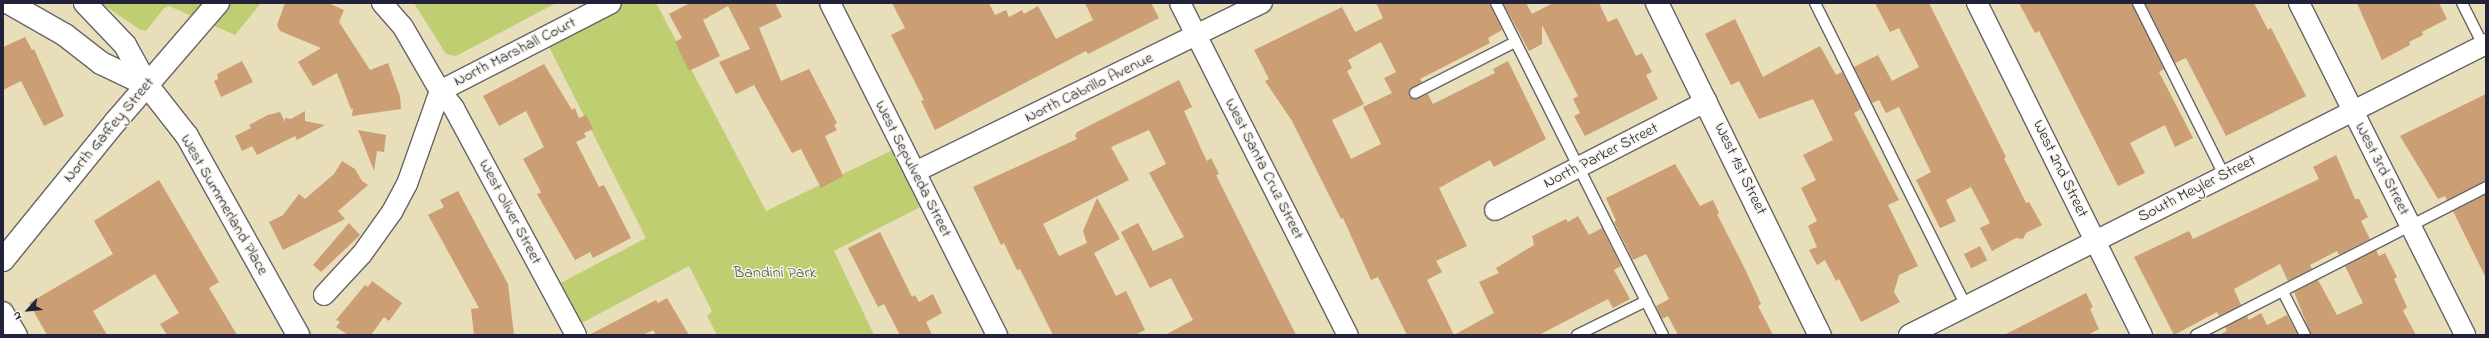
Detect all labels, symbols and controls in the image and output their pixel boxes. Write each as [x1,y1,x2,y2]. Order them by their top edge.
street label: North Marshall Court [451,13,579,91]
street label: North Cabrillo Avenue [1022,49,1156,127]
street label: North Gaffey Street [59,73,159,187]
street label: West Santa Cruz Street [1220,95,1308,243]
street label: West Sepulveda Street [870,97,956,241]
street label: West 2nd Street [2028,117,2092,221]
street label: North Parker Street [1540,119,1662,193]
street label: West 3rd Street [2350,119,2414,219]
street label: West 1st Street [1709,120,1771,218]
street label: West Summerland Place [176,131,272,279]
street label: South Meyler Street [2135,151,2259,227]
street label: West Oliver Street [474,156,546,268]
park label: Bandini Park [734,263,816,283]
north arrow [8,290,48,330]
text: N [8,309,26,322]

